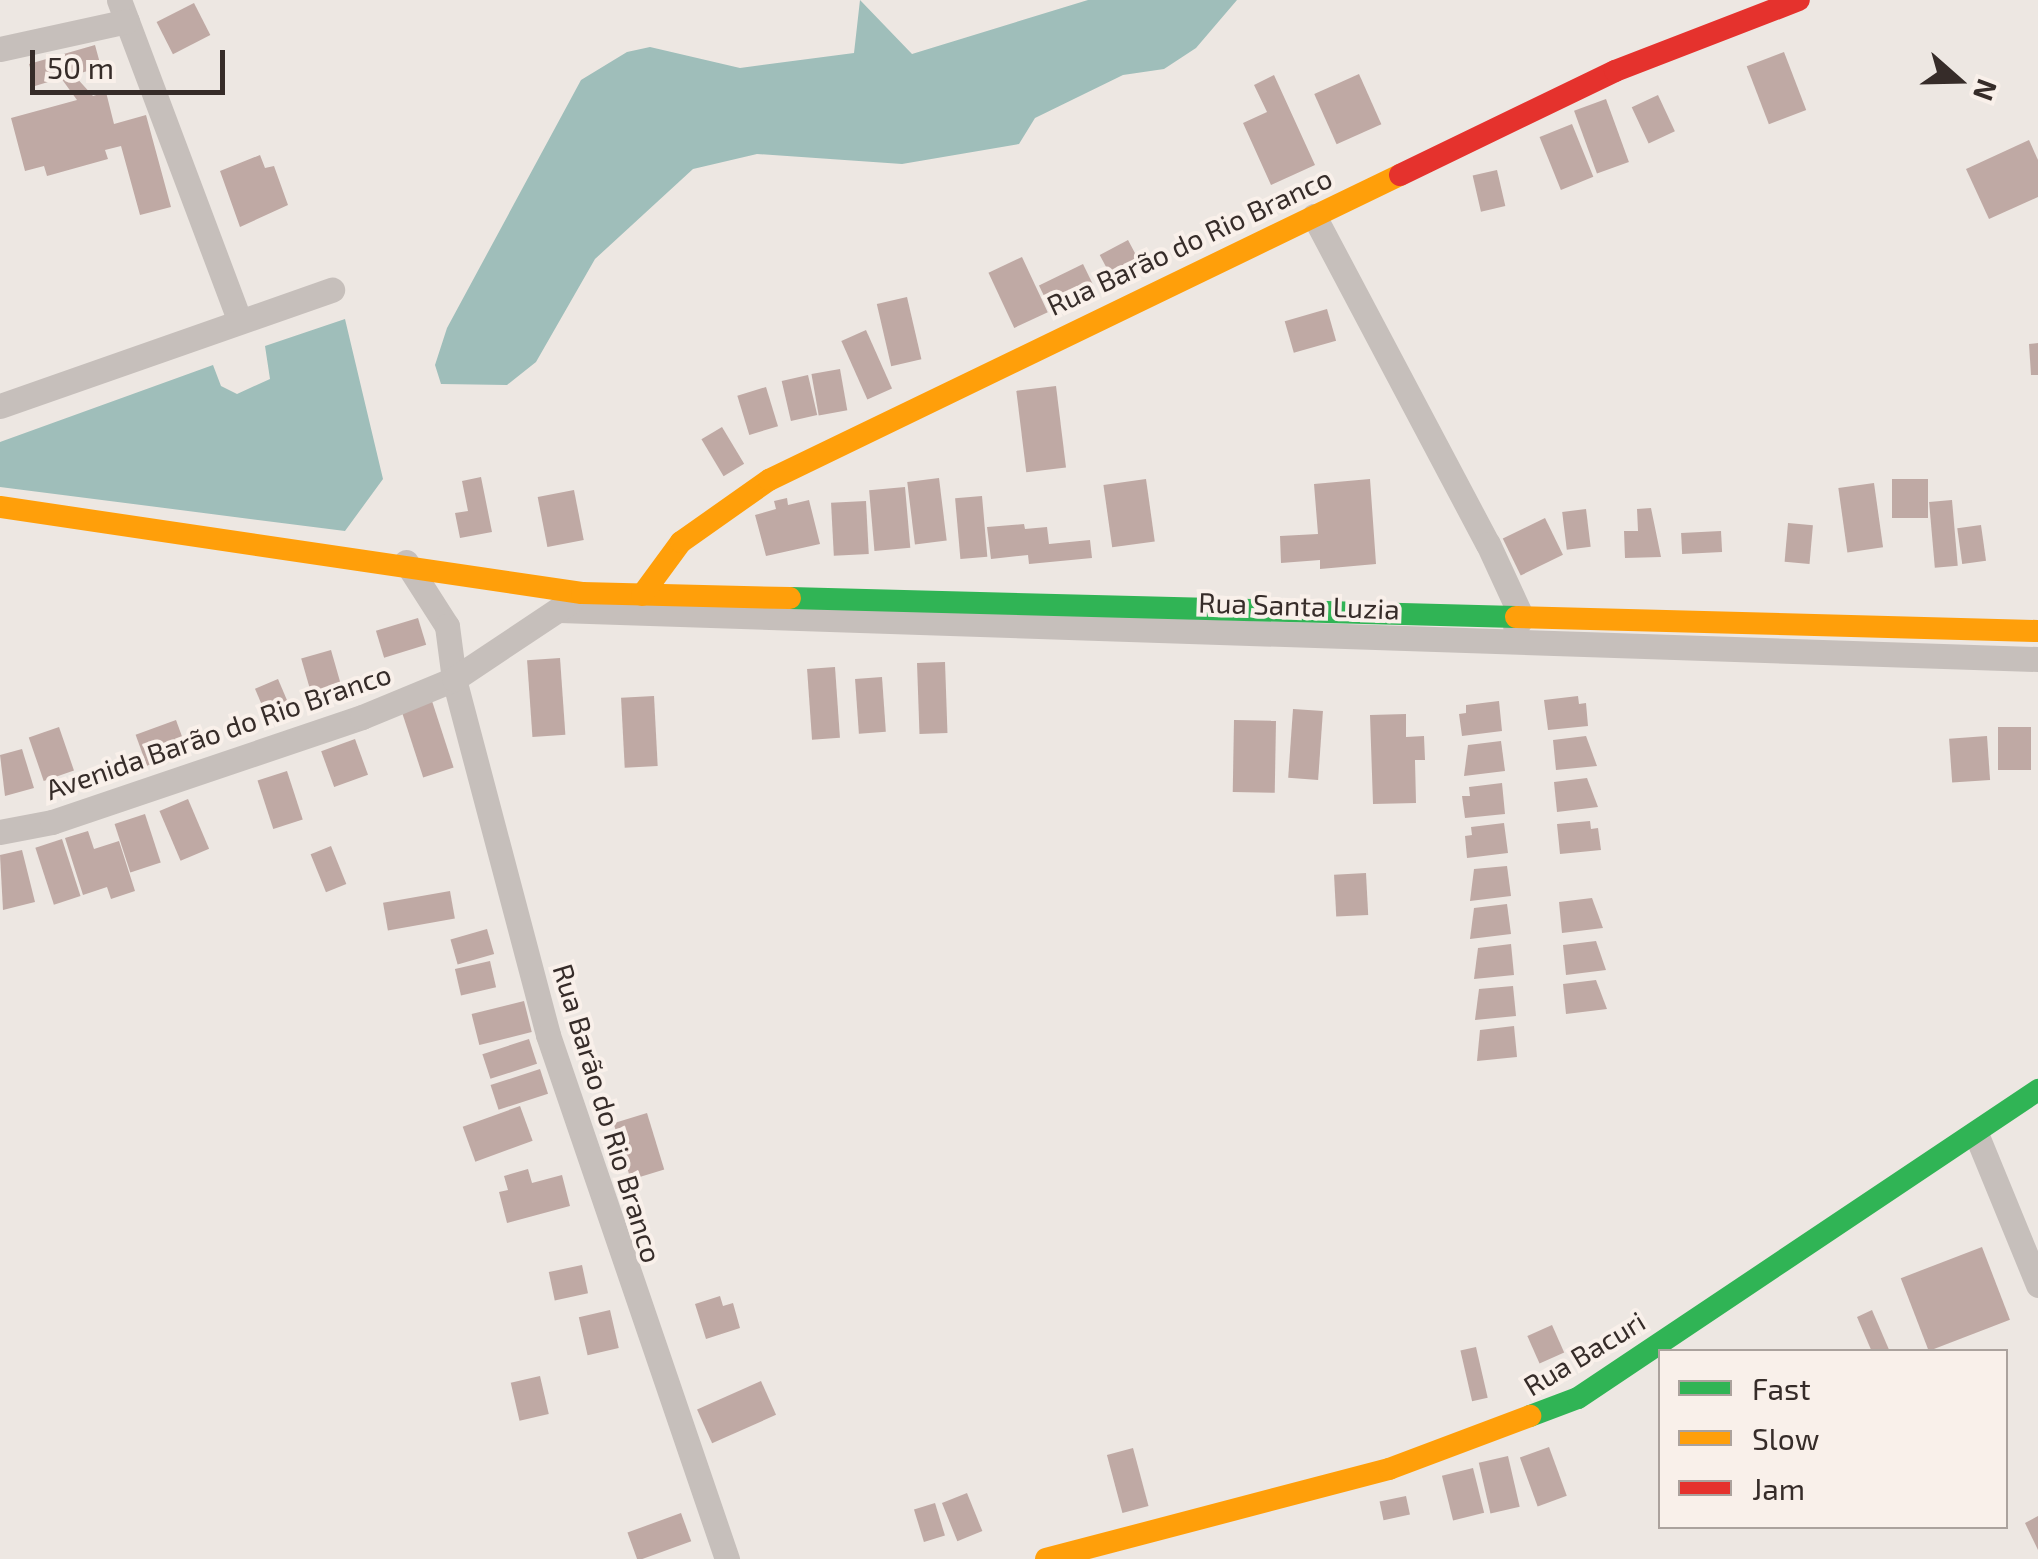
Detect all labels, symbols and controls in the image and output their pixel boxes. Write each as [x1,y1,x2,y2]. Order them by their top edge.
scale bar [35,30,230,92]
north arrow [1908,30,2008,130]
text: 50 m [47,49,114,85]
text: N [1967,75,2006,106]
street label: Rua Barão do Rio Branco [1041,160,1337,322]
street label: Rua Santa Luzia [1198,585,1400,625]
street label: Avenida Barão do Rio Branco [41,656,395,806]
street label: Rua Barão do Rio Branco [547,960,669,1266]
street label: Rua Bacuri [1517,1304,1651,1402]
legend [1658,1349,2008,1529]
text: Fast [1752,1370,1811,1406]
text: Slow [1752,1420,1819,1456]
text: Jam [1752,1470,1805,1506]

